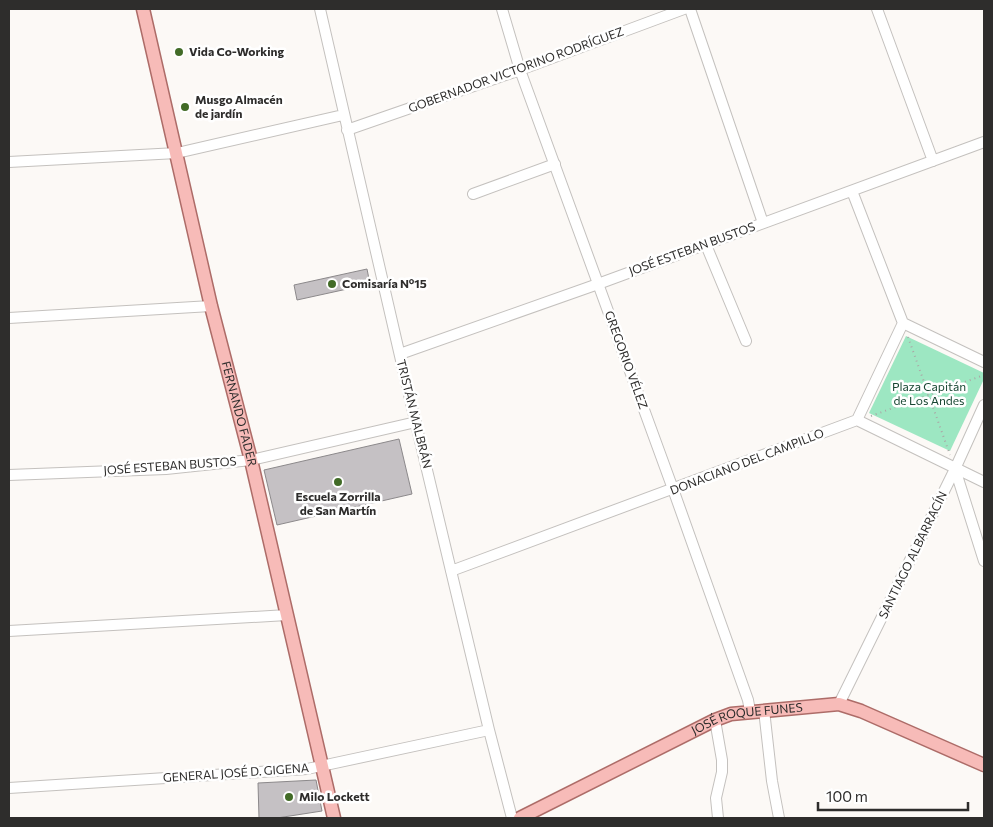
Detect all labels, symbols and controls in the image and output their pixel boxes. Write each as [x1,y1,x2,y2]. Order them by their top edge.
street label: GOBERNADOR VICTORINO RODRÍGUEZ [406,24,625,115]
place label: Vida Co-Working [189,44,285,58]
marker: Vida Co-Working [173,46,185,58]
place label: Musgo Almacén de jardín [195,92,283,120]
marker: Musgo Almacén de jardín [179,101,191,113]
street label: JOSÉ ESTEBAN BUSTOS [627,219,757,278]
place label: Comisaría Nº15 [342,276,427,290]
marker: Comisaría Nº15 [326,278,338,290]
street label: GREGORIO VÉLEZ [603,309,651,411]
street label: TRISTÁN MALBRÁN [395,358,435,470]
street label: FERNANDO FADER [220,359,260,467]
park label: Plaza Capitán de Los Andes [892,379,966,407]
street label: DONACIANO DEL CAMPILLO [668,425,826,497]
street label: JOSÉ ESTEBAN BUSTOS [103,453,237,478]
marker: Escuela Zorrilla de San Martín [332,476,344,488]
place label: Escuela Zorrilla de San Martín [295,489,381,517]
street label: SANTIAGO ALBARRACÍN [875,489,949,621]
street label: JOSÉ ROQUE FUNES [689,699,803,738]
street label: GENERAL JOSÉ D. GIGENA [162,760,309,785]
scale bar [818,780,968,812]
text: 100 m [826,787,868,805]
place label: Milo Lockett [299,789,370,803]
marker: Milo Lockett [283,791,295,803]

